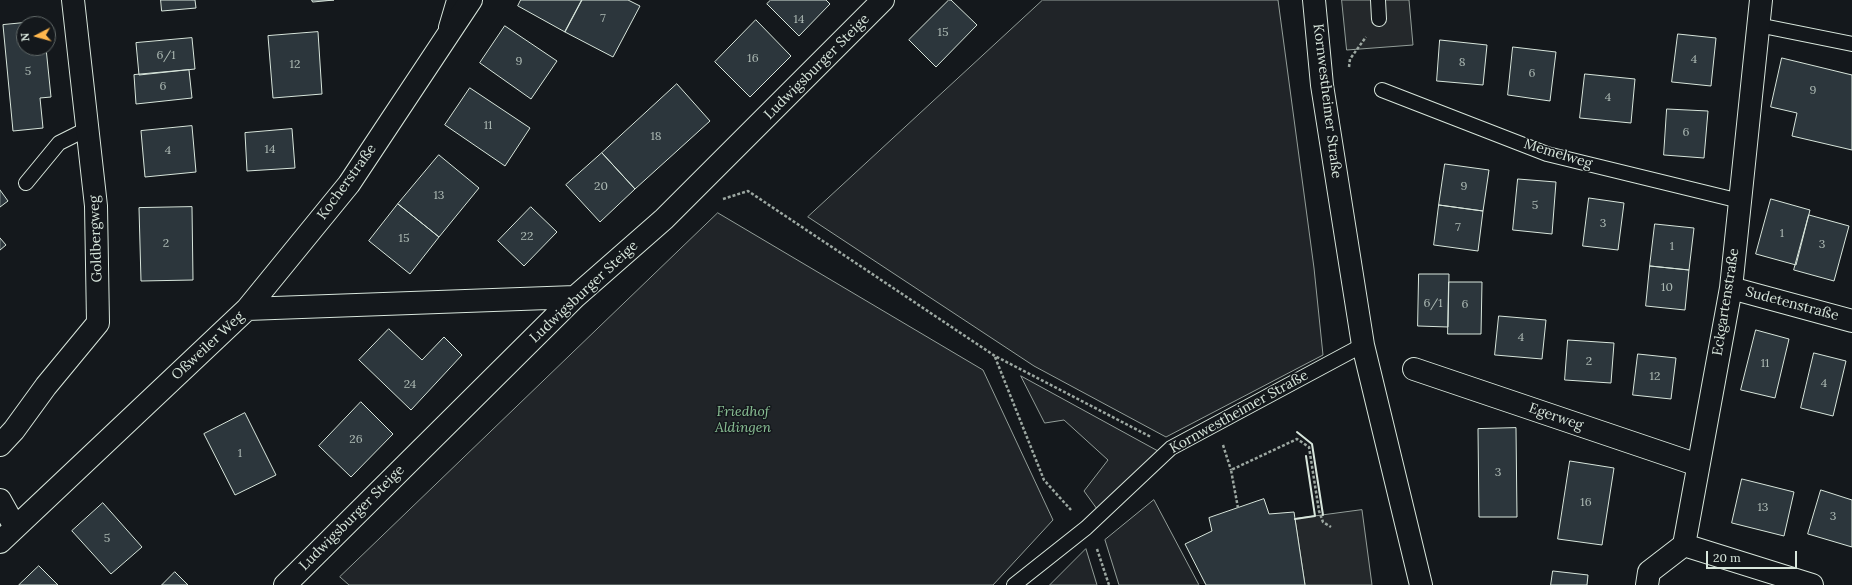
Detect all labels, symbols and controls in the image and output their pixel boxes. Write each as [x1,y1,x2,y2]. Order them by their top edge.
street label: Ludwigsburger Steige [761,11,873,123]
house number: 7 [600,12,606,26]
house number: 14 [794,13,804,27]
north arrow [16,16,56,56]
street label: Kornwestheimer Straße [1309,23,1345,179]
house number: 15 [938,26,948,40]
text: N [18,32,32,42]
house number: 6/1 [156,49,176,63]
house number: 16 [747,52,759,66]
house number: 4 [1691,53,1697,67]
house number: 9 [516,55,522,69]
house number: 8 [1459,56,1465,70]
house number: 12 [290,58,300,72]
house number: 5 [25,65,31,79]
house number: 6 [1529,67,1535,81]
house number: 6 [160,80,166,94]
house number: 9 [1810,84,1816,98]
house number: 4 [1605,91,1611,105]
house number: 11 [484,119,492,133]
house number: 6 [1683,126,1689,140]
house number: 18 [650,130,662,144]
street label: Memelweg [1522,136,1594,172]
street label: Kocherstraße [314,141,380,223]
house number: 14 [265,143,275,157]
house number: 4 [165,144,171,158]
house number: 20 [594,180,608,194]
house number: 9 [1461,180,1467,194]
house number: 13 [433,189,445,203]
street label: Goldbergweg [86,195,106,283]
house number: 5 [1532,199,1538,213]
house number: 3 [1600,217,1606,231]
house number: 7 [1455,221,1461,235]
house number: 1 [1780,227,1784,241]
house number: 22 [521,230,533,244]
house number: 15 [399,232,409,246]
house number: 2 [163,237,169,251]
street label: Ludwigsburger Steige [526,238,642,346]
house number: 3 [1819,238,1825,252]
house number: 1 [1670,240,1674,254]
street label: Eckgartenstraße [1709,247,1743,357]
house number: 10 [1661,281,1673,295]
street label: Sudetenstraße [1744,283,1840,325]
house number: 6/1 [1423,297,1443,311]
house number: 6 [1462,298,1468,312]
street label: Oßweiler Weg [168,308,248,384]
house number: 4 [1518,331,1524,345]
house number: 2 [1586,355,1592,369]
house number: 11 [1761,357,1769,371]
street label: Kornwestheimer Straße [1167,367,1311,457]
house number: 12 [1650,370,1660,384]
house number: 4 [1821,377,1827,391]
house number: 24 [404,378,416,392]
street label: Egerweg [1527,400,1585,434]
park label: Friedhof Aldingen [715,404,771,436]
house number: 26 [349,433,363,447]
house number: 1 [238,447,242,461]
street label: Ludwigsburger Steige [296,462,408,574]
house number: 3 [1495,466,1501,480]
house number: 16 [1580,496,1592,510]
house number: 13 [1757,501,1769,515]
house number: 3 [1830,510,1836,524]
house number: 5 [104,532,110,546]
scale bar [1708,543,1799,569]
text: 20 m [1713,550,1741,565]

